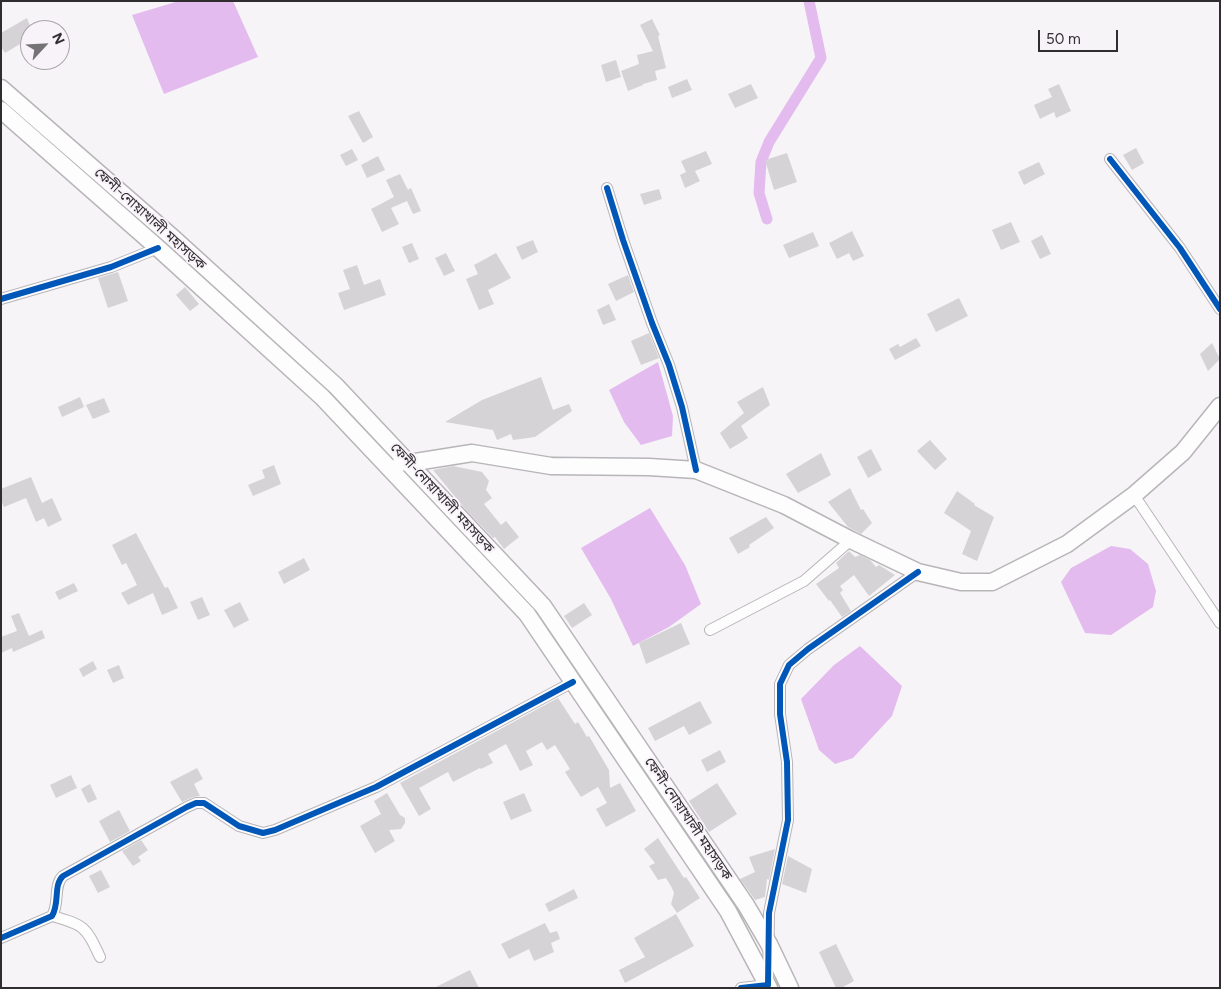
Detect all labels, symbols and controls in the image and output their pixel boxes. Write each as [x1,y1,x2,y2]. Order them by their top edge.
north arrow [20,20,70,70]
scale bar [1041,20,1121,52]
text: N [48,30,68,47]
text: 50 m [1046,30,1081,48]
street label: ফেনী-নোয়াখালী মহাসড়ক [91,164,209,274]
street label: ফেনী-নোয়াখালী মহাসড়ক [387,439,497,557]
street label: ফেনী-নোয়াখালী মহাসড়ক [641,754,735,884]

